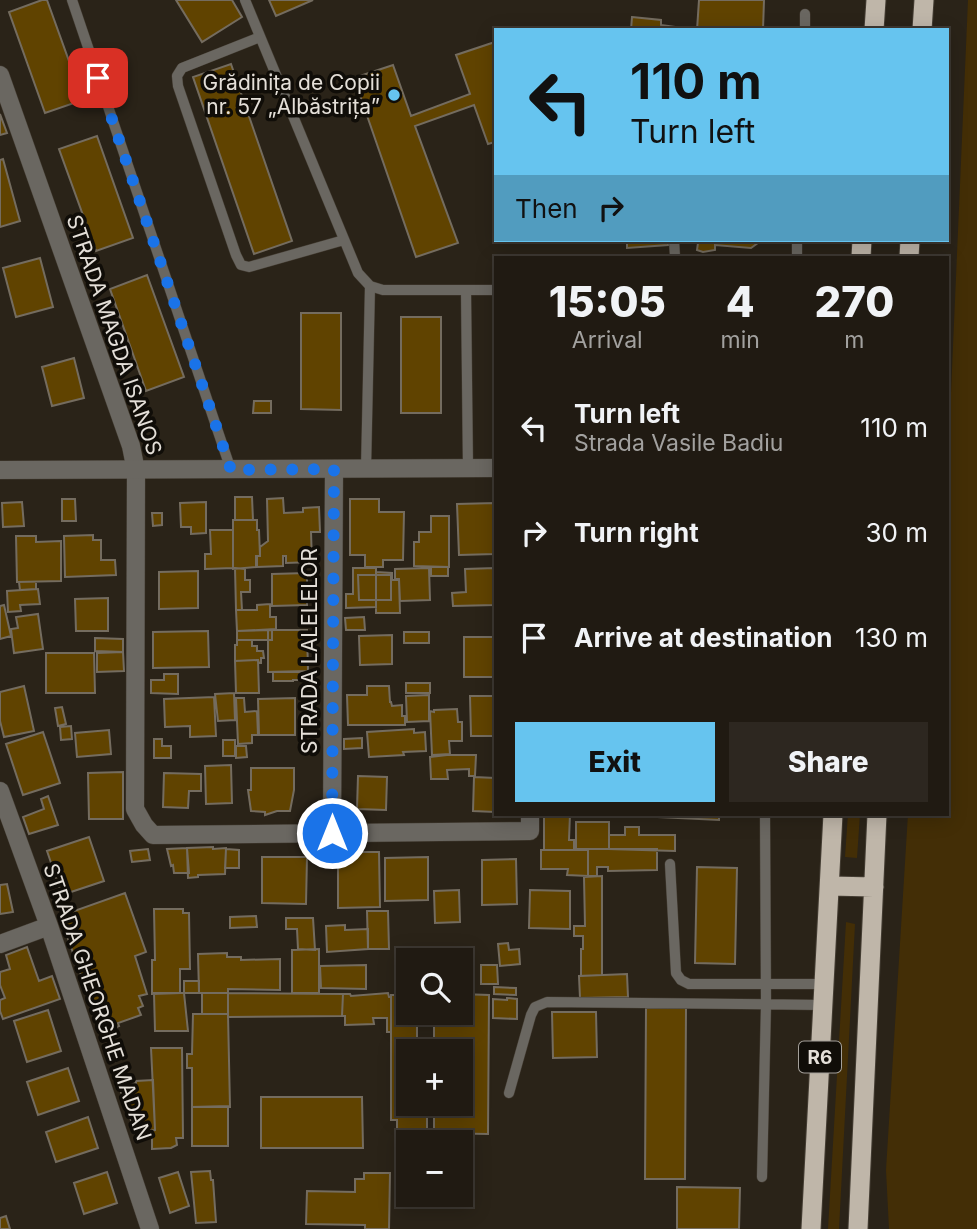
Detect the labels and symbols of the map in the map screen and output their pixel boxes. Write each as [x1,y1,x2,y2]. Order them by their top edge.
pin [68,48,128,108]
place label: Grădinița de Copii nr. 57 „Albăstrița” [203,70,380,119]
marker: Grădinița de Copii nr. 57 „Albăstrița” [386,87,402,103]
street label: STRADA MAGDA ISANOS [62,212,167,458]
street label: STRADA LALELELOR [297,548,322,754]
position arrow [295,796,369,870]
street label: STRADA GHEORGHE MADAN [38,860,157,1144]
road number: R6 [799,1042,841,1072]

